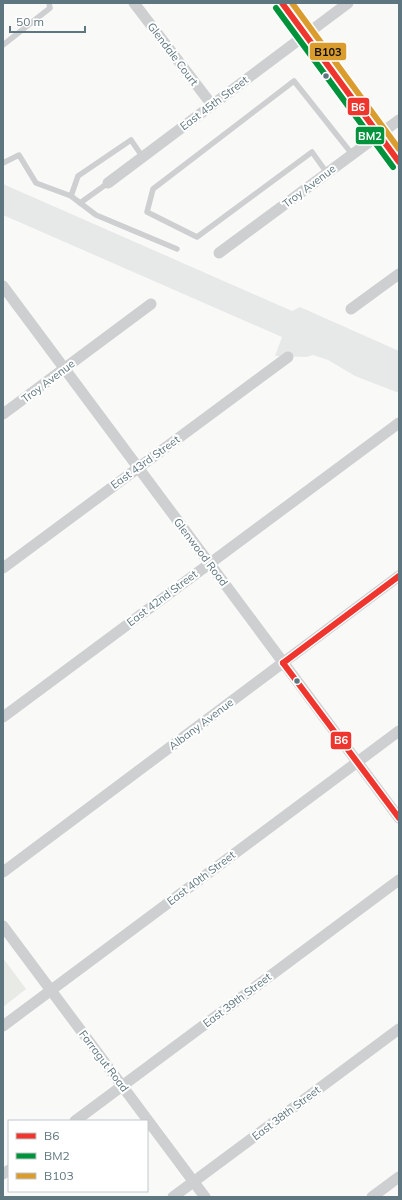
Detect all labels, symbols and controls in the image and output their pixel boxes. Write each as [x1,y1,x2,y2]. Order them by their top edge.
scale bar [10,8,85,34]
text: 50 m [16,14,44,29]
street label: Glendale Court [145,20,201,89]
line badge: B103 [309,42,347,61]
text: B103 [314,45,342,59]
unlabelled marker [321,71,331,81]
street label: East 45th Street [177,73,251,133]
line badge: B6 [347,97,370,116]
text: B6 [351,100,365,114]
line badge: BM2 [355,126,385,145]
text: BM2 [358,129,382,143]
street label: Troy Avenue [280,161,338,211]
street label: Troy Avenue [19,356,77,406]
street label: East 43rd Street [108,432,182,492]
street label: Glenwood Road [171,515,231,589]
street label: East 42nd Street [124,567,200,629]
unlabelled marker [292,676,302,686]
street label: Albany Avenue [166,695,236,753]
line badge: B6 [330,731,352,750]
text: B6 [334,733,348,747]
street label: East 40th Street [164,848,238,908]
street label: East 39th Street [200,970,274,1030]
street label: Farragut Road [76,1027,132,1095]
street label: East 38th Street [249,1083,323,1143]
legend [8,1120,148,1192]
text: B6 [44,1128,59,1143]
text: BM2 [44,1148,70,1163]
text: B103 [44,1168,74,1183]

